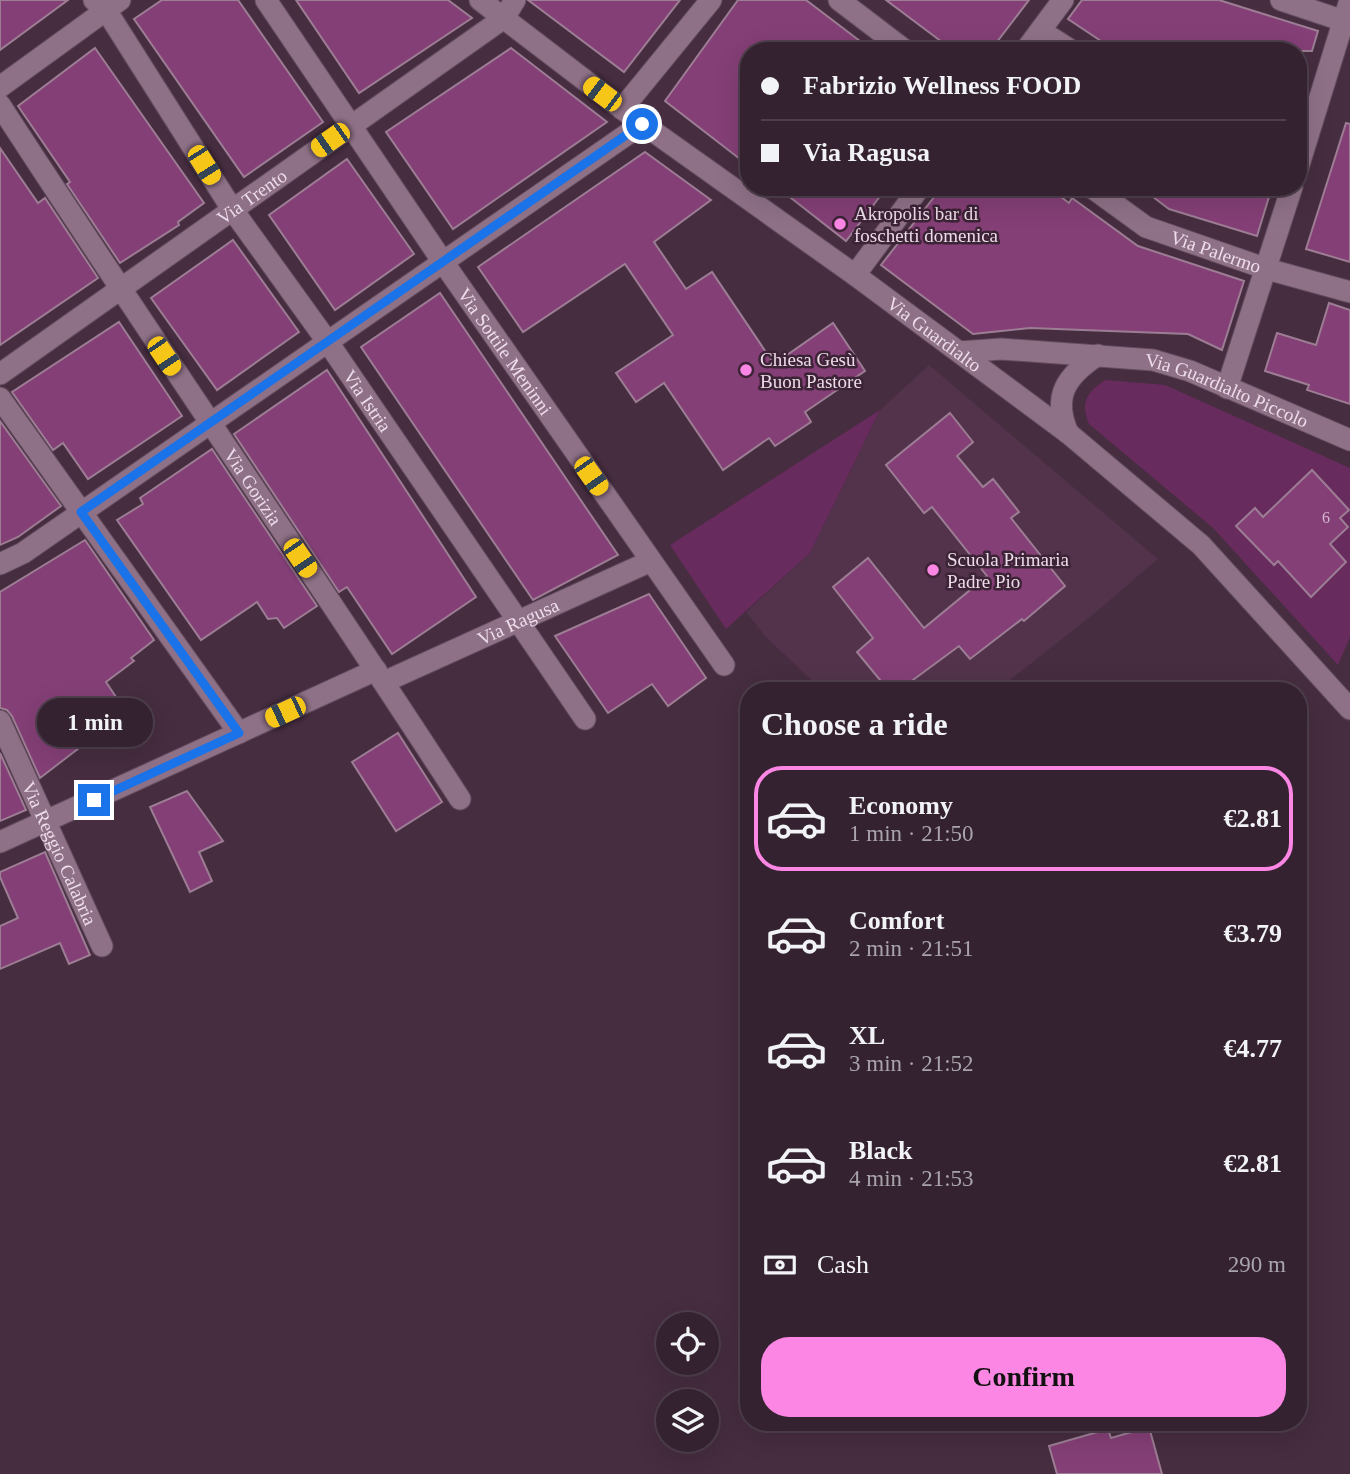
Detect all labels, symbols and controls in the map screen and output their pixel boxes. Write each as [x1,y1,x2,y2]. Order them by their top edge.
text: Fabrizio Wellness FOOD [803,71,1081,100]
car [579,73,626,115]
route start [626,108,658,140]
car [307,119,354,161]
text: Via Ragusa [803,138,930,167]
car [184,142,225,188]
street label: Via Trento [213,164,291,228]
place label: Akropolis bar di foschetti domenica [854,203,999,246]
marker: Akropolis bar di foschetti domenica [832,216,848,232]
street label: Via Palermo [1168,226,1264,277]
street label: Via Sottile Meninni [454,284,557,419]
street label: Via Guardialto [883,292,986,376]
car [144,333,185,379]
place label: Chiesa Gesù Buon Pastore [760,349,862,392]
street label: Via Guardialto Piccolo [1145,349,1312,431]
marker: Chiesa Gesù Buon Pastore [738,362,754,378]
street label: Via Istria [339,366,396,436]
street label: Via Gorizia [220,444,287,530]
car [571,453,612,499]
house number: 6 [1322,509,1330,526]
car [280,535,321,581]
place label: Scuola Primaria Padre Pio [947,549,1069,592]
marker: Scuola Primaria Padre Pio [925,562,941,578]
street label: Via Ragusa [474,594,562,649]
car [262,694,309,730]
callout: 1 min [36,698,152,748]
text: Choose a ride [761,706,948,742]
text: 1 min [67,710,123,735]
street label: Via Reggio Calabria [18,778,102,929]
route end [78,784,110,816]
icon: car [765,787,828,850]
text: Economy [849,791,953,820]
text: €2.81 [1224,804,1282,833]
text: 1 min · 21:50 [849,821,974,846]
icon: car [765,902,828,965]
text: Comfort [849,906,944,935]
text: €3.79 [1224,919,1282,948]
text: 2 min · 21:51 [849,936,974,961]
icon: car [765,1017,828,1080]
text: XL [849,1021,885,1050]
text: €4.77 [1224,1034,1282,1063]
text: 3 min · 21:52 [849,1051,974,1076]
icon: car [765,1132,828,1195]
text: Black [849,1136,913,1165]
text: €2.81 [1224,1149,1282,1178]
text: 4 min · 21:53 [849,1166,974,1191]
icon: cash [761,1246,799,1284]
text: Cash [817,1250,869,1279]
text: 290 m [1228,1252,1286,1277]
map controls [656,1312,719,1452]
button: locate [656,1312,719,1375]
button: Confirm [761,1337,1286,1417]
button: layers [656,1389,719,1452]

